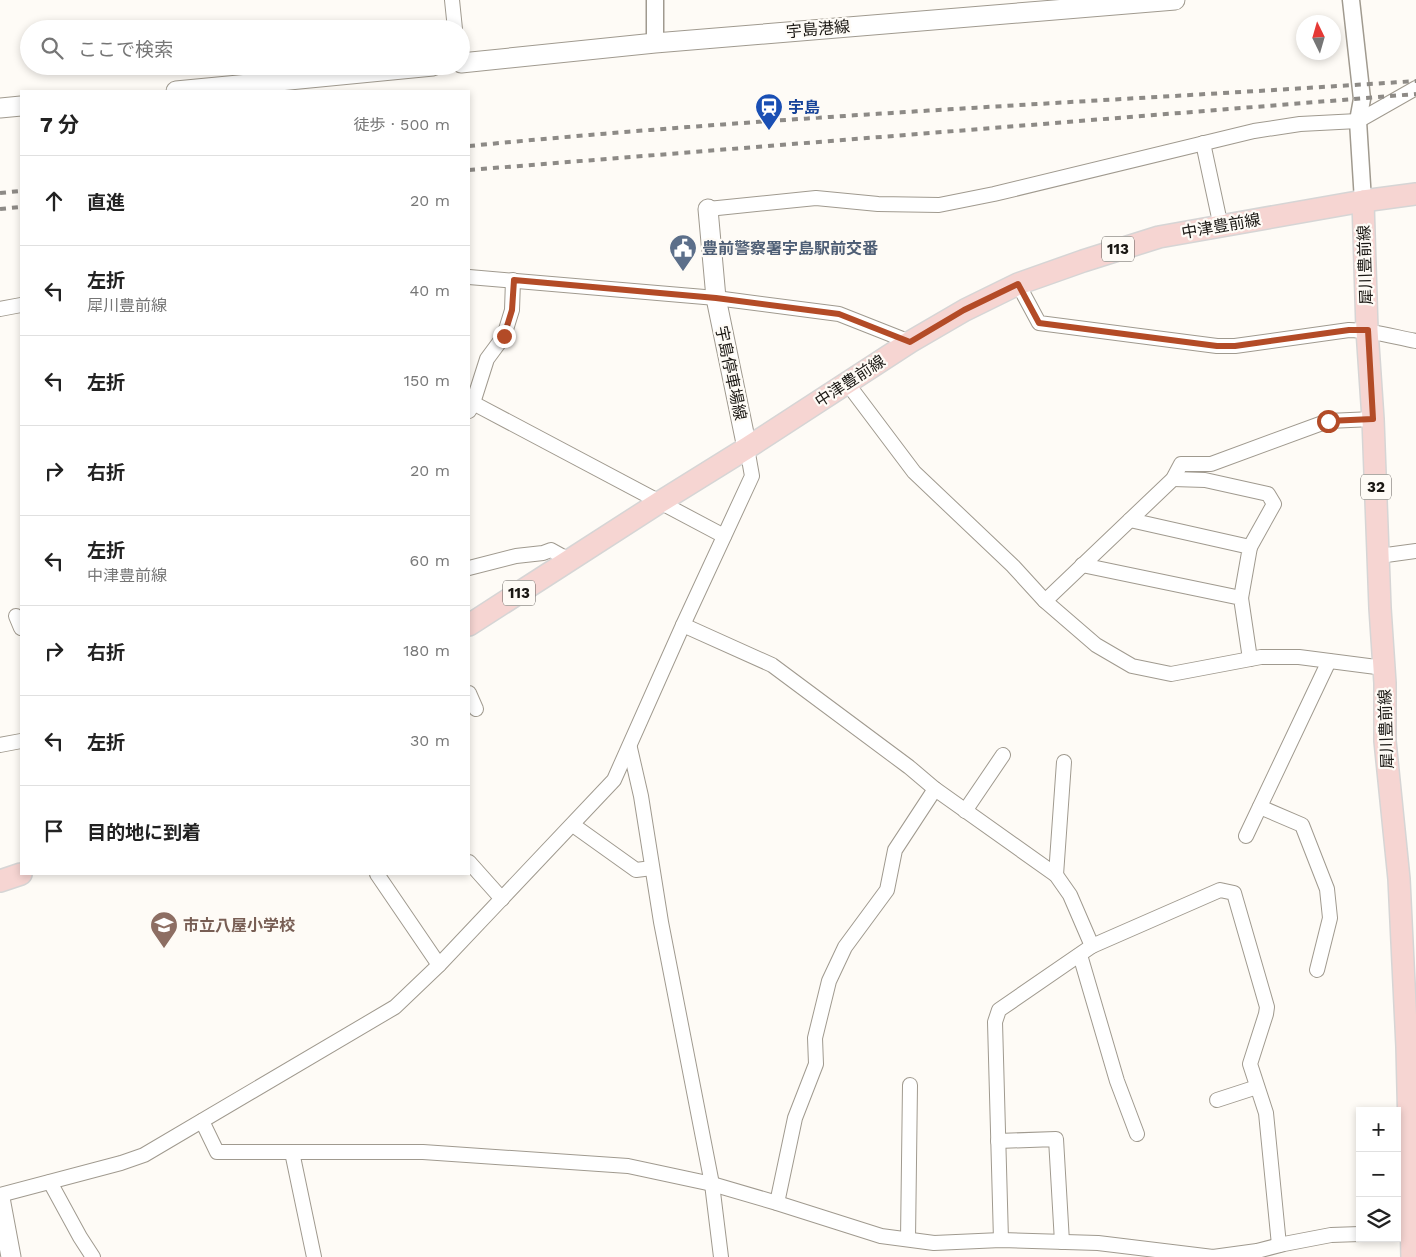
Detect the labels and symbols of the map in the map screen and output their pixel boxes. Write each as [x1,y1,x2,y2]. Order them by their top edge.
north arrow [1296,15,1341,60]
street label: 宇島港線 [785,17,851,41]
station icon: 宇島 [754,92,784,131]
place label: 宇島 [788,98,820,117]
street label: 中津豊前線 [1180,210,1262,242]
street label: 犀川豊前線 [1354,225,1376,305]
public building icon: 豊前警察署宇島駅前交番 [668,233,698,272]
road number: 113 [1102,236,1134,262]
place label: 豊前警察署宇島駅前交番 [702,239,878,258]
street label: 宇島停車場線 [712,324,750,422]
route end [493,325,516,348]
street label: 中津豊前線 [811,351,889,411]
route start [1317,410,1340,433]
road number: 32 [1361,474,1391,500]
road number: 113 [503,580,535,606]
street label: 犀川豊前線 [1375,689,1397,769]
school or university icon: 市立八屋小学校 [149,910,179,949]
place label: 市立八屋小学校 [183,916,295,935]

